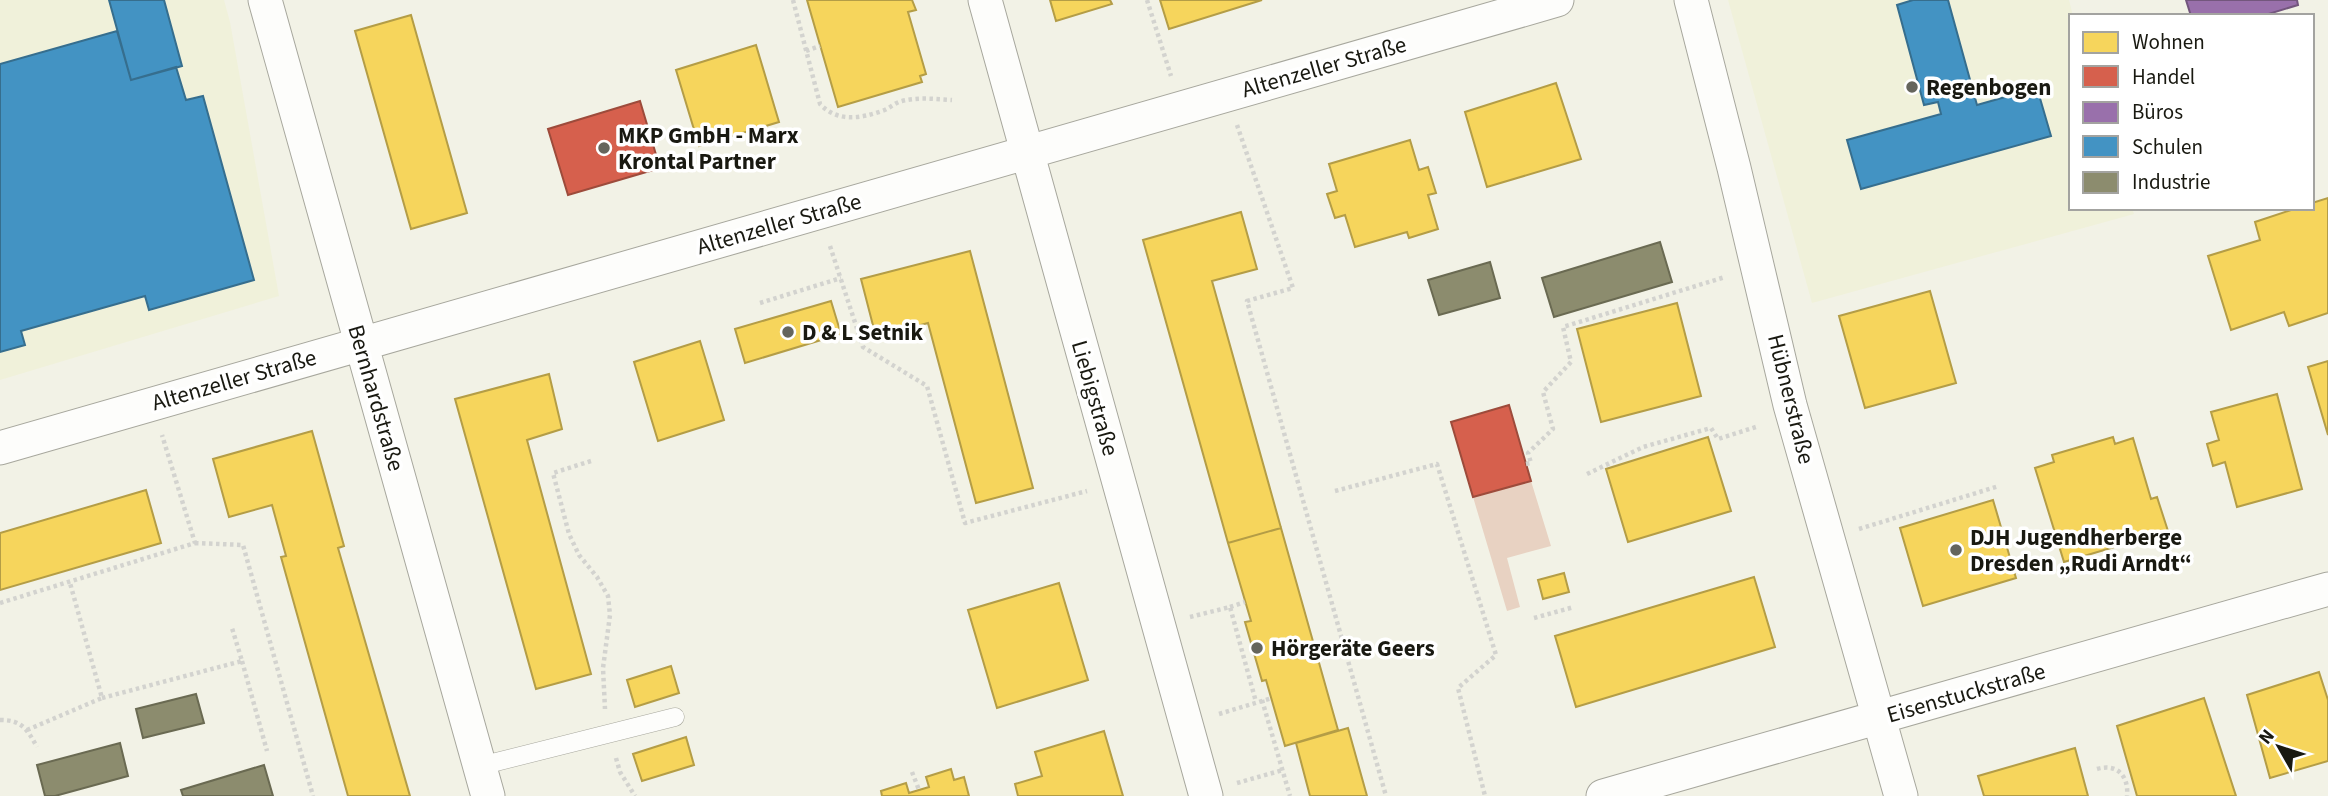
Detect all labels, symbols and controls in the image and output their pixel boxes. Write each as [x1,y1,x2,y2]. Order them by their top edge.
legend [2069,14,2314,210]
text: Wohnen [2132,27,2205,57]
street label: Altenzeller Straße [1238,28,1410,106]
text: Handel [2132,62,2195,92]
place label: Regenbogen [1926,71,2051,104]
marker: Regenbogen [1904,79,1920,95]
text: Büros [2132,97,2183,127]
place label: MKP GmbH - Marx Krontal Partner [618,119,799,178]
text: Schulen [2132,132,2203,162]
marker: MKP GmbH - Marx Krontal Partner [596,140,612,156]
text: Industrie [2132,167,2210,197]
street label: Altenzeller Straße [693,185,865,263]
place label: D & L Setnik [802,316,923,349]
street label: Bernhardstraße [339,321,413,475]
marker: D & L Setnik [780,324,796,340]
street label: Hübnerstraße [1759,331,1823,467]
street label: Liebigstraße [1063,336,1127,460]
street label: Altenzeller Straße [148,341,320,419]
place label: DJH Jugendherberge Dresden „Rudi Arndt“ [1970,521,2192,580]
marker: DJH Jugendherberge Dresden „Rudi Arndt“ [1948,542,1964,558]
place label: Hörgeräte Geers [1271,632,1435,665]
marker: Hörgeräte Geers [1249,640,1265,656]
street label: Eisenstuckstraße [1883,655,2049,731]
north arrow [2244,712,2314,782]
text: N [2252,724,2281,751]

